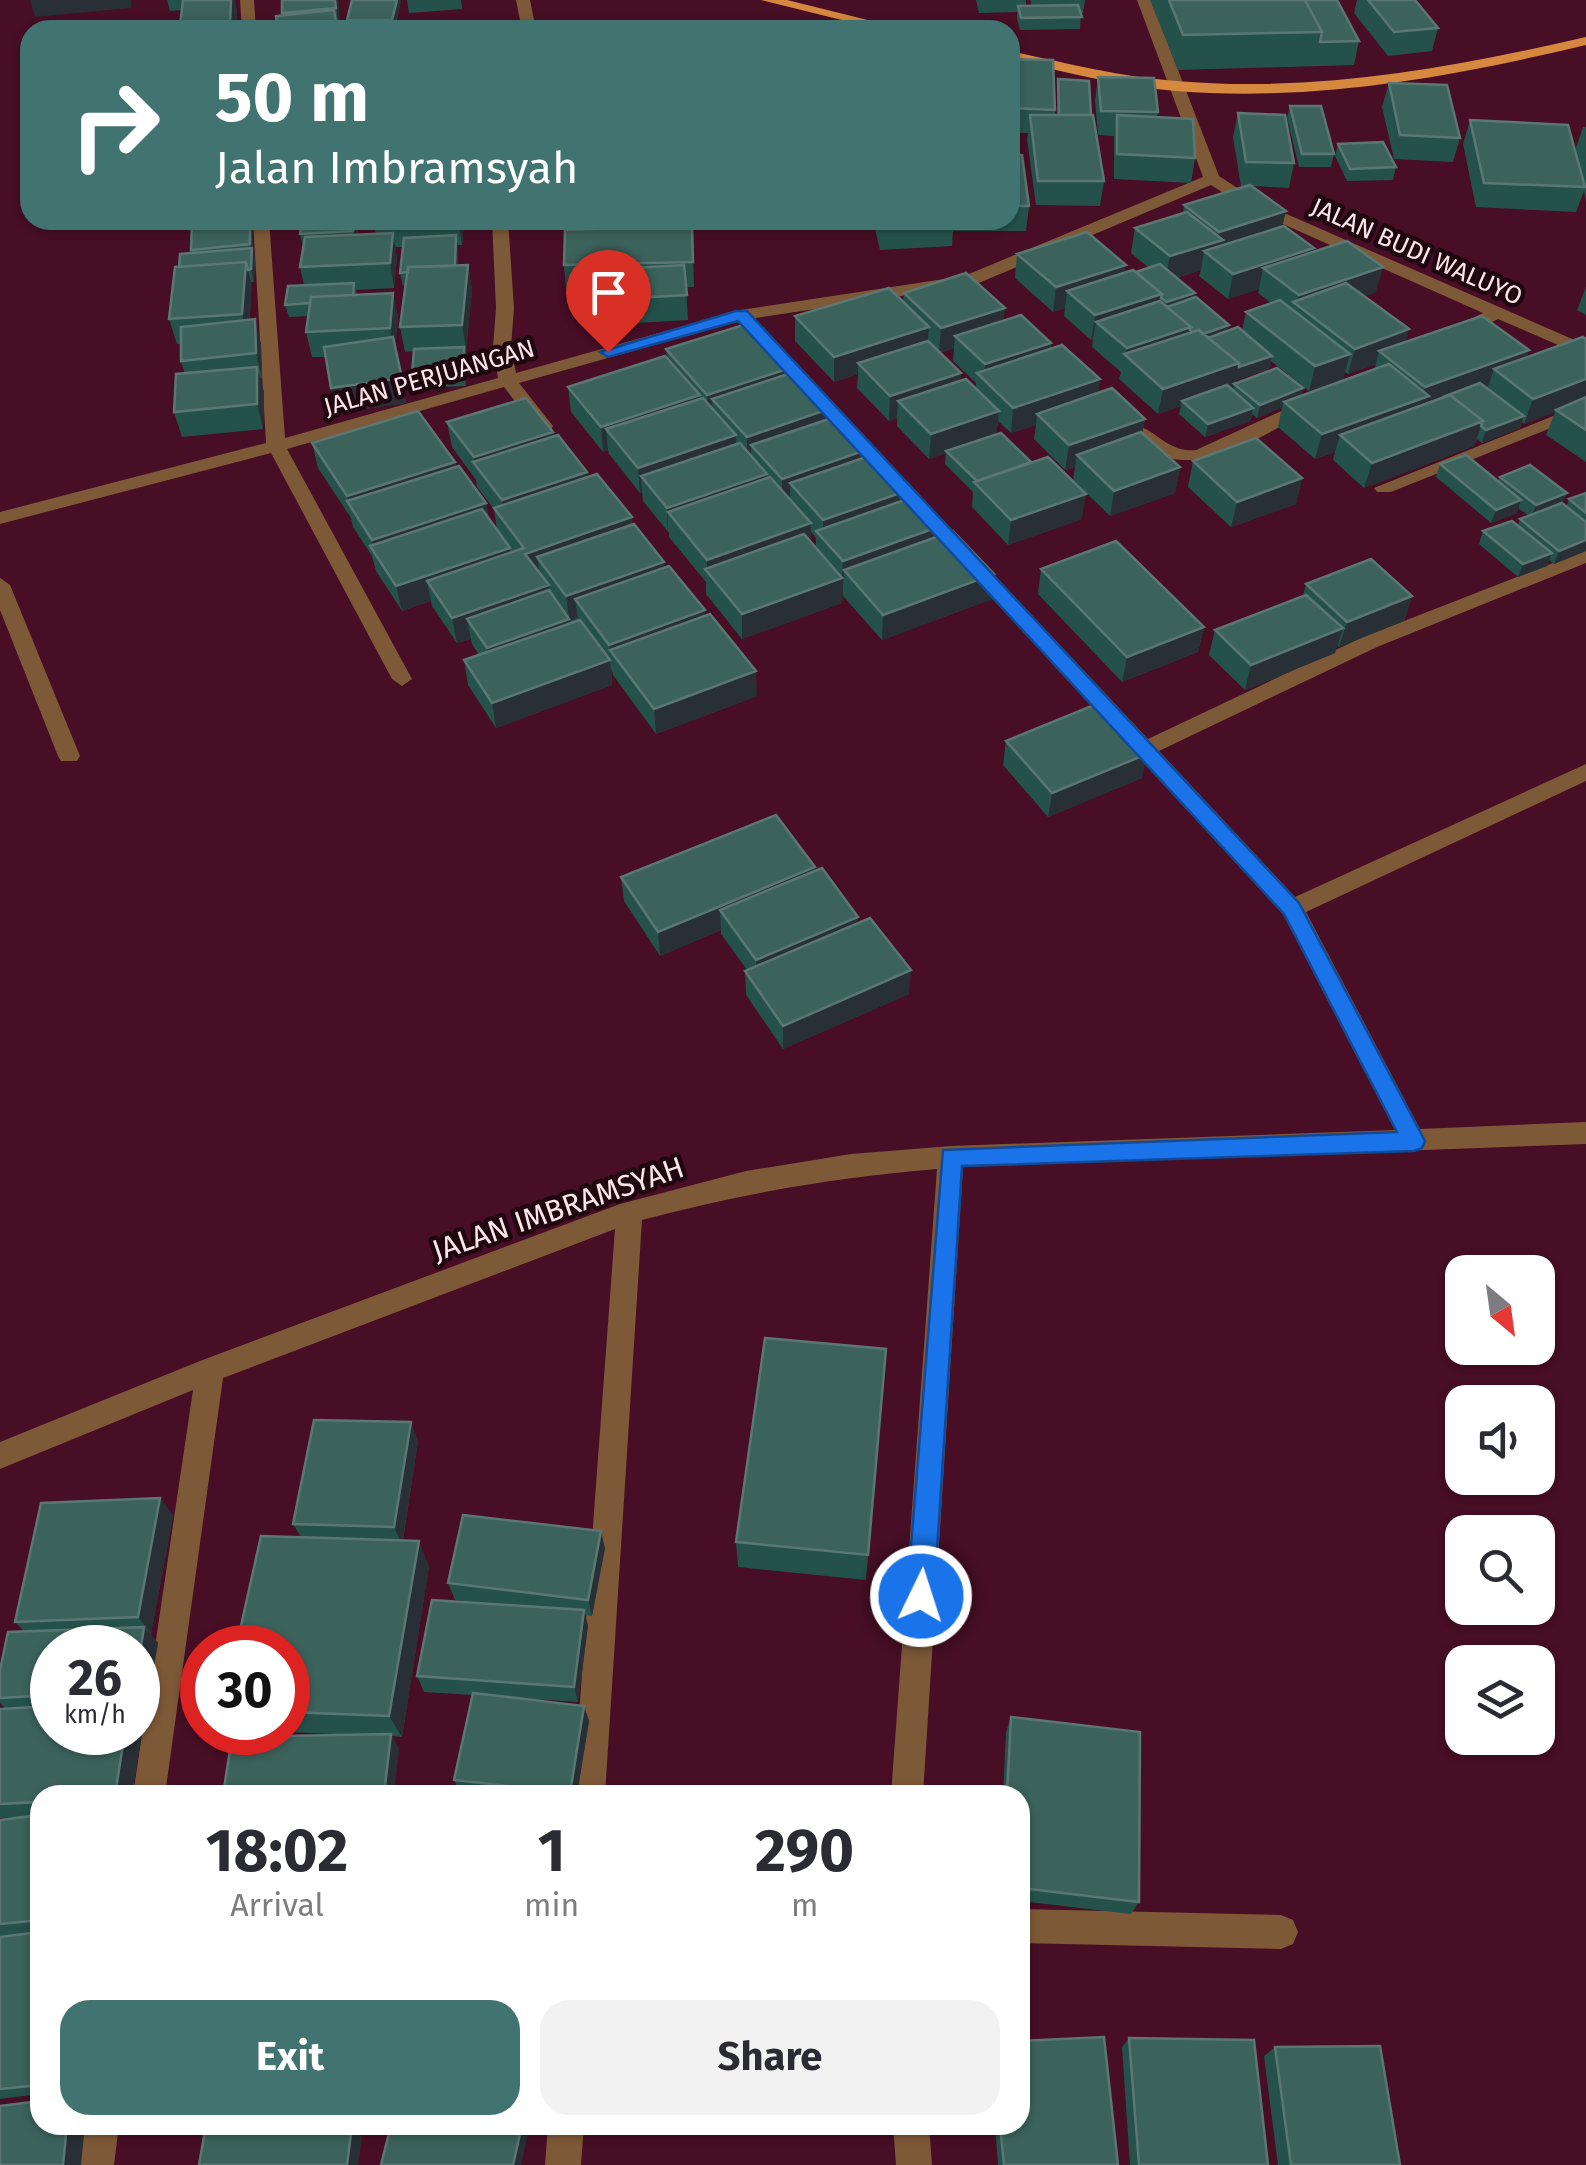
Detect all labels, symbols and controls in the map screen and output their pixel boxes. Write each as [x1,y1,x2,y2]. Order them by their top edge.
text: 50 m [215,56,369,140]
icon: right [50,60,180,190]
text: Jalan Imbramsyah [215,141,578,195]
street label: JALAN BUDI WALUYO [1306,192,1527,312]
pin [566,250,651,353]
icon: arrive [581,265,636,320]
street label: JALAN PERJUANGAN [321,334,538,422]
street label: JALAN IMBRAMSYAH [427,1149,689,1269]
north arrow [1445,1255,1555,1365]
map controls [1445,1255,1555,1755]
button: sound [1445,1385,1555,1495]
button: search [1445,1515,1555,1625]
position arrow [869,1544,973,1648]
speed limit sign: 30 [180,1625,310,1755]
button: layers [1445,1645,1555,1755]
text: 26 [68,1648,122,1708]
text: km/h [64,1700,126,1730]
text: 18:02 [206,1815,348,1887]
text: 1 [538,1815,566,1887]
text: 290 [755,1815,854,1887]
text: Arrival [230,1886,324,1924]
text: min [524,1886,579,1924]
text: m [791,1886,818,1924]
button: Exit [60,2000,520,2115]
button: Share [540,2000,1000,2115]

